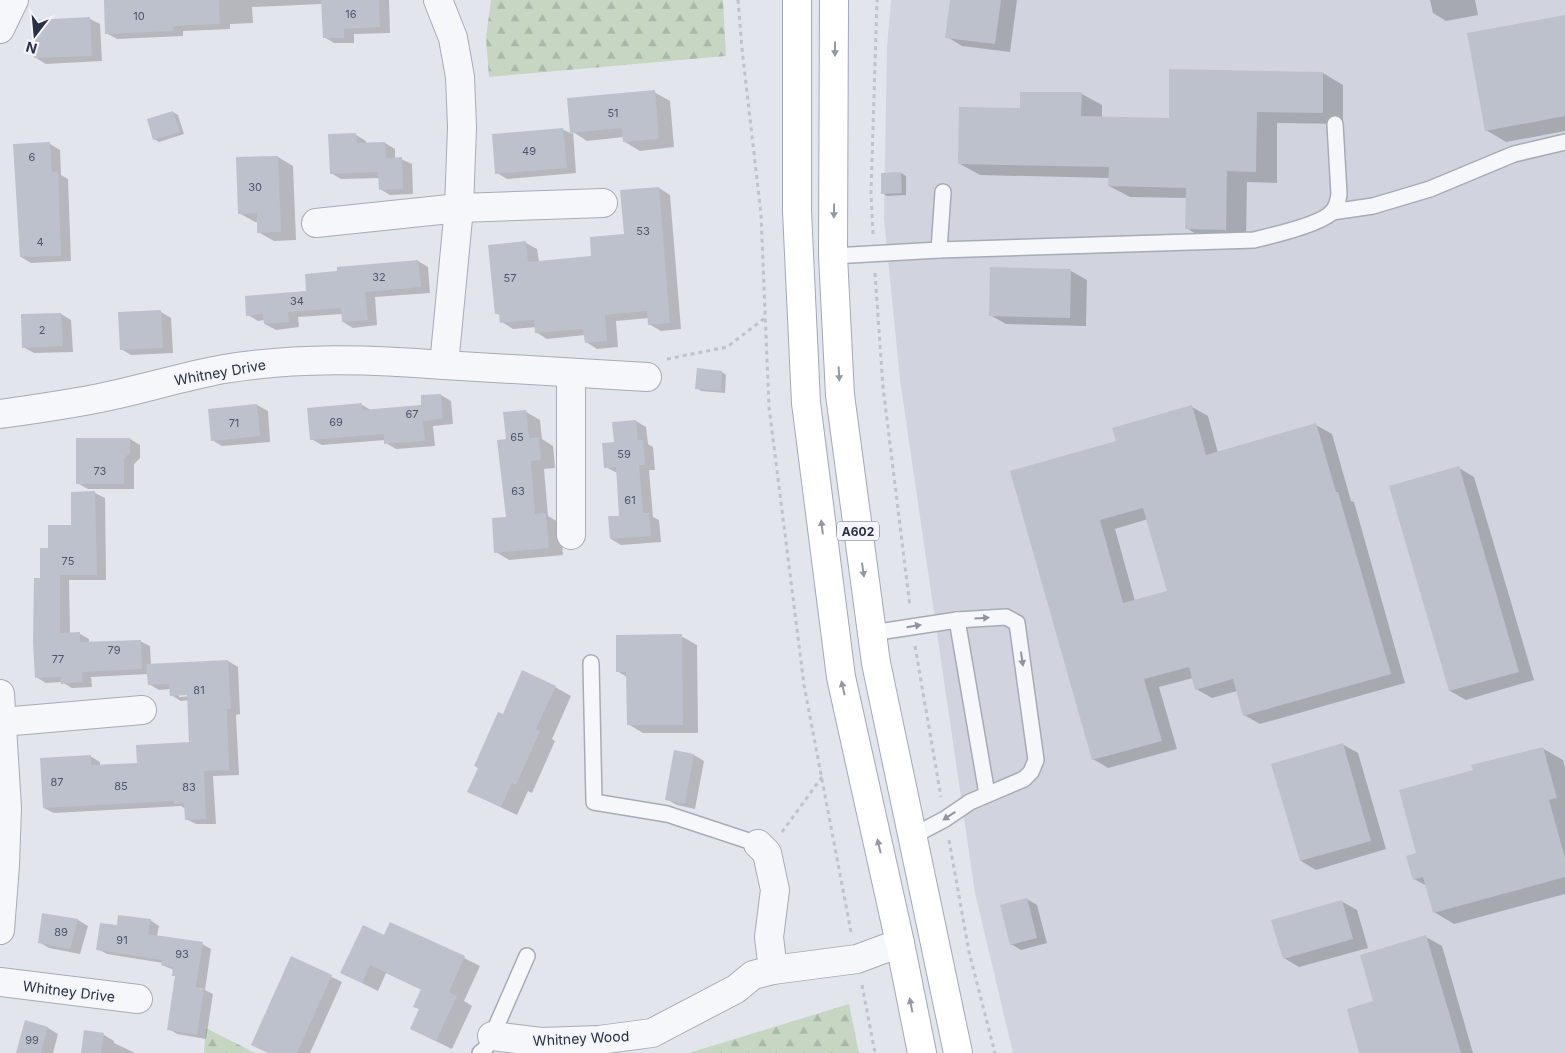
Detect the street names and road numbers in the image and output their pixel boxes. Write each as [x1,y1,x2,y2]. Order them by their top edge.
street label: Whitney Drive [173,356,267,388]
road number: A602 [837,522,879,540]
street label: Whitney Drive [22,977,116,1005]
street label: Whitney Wood [532,1027,630,1049]

